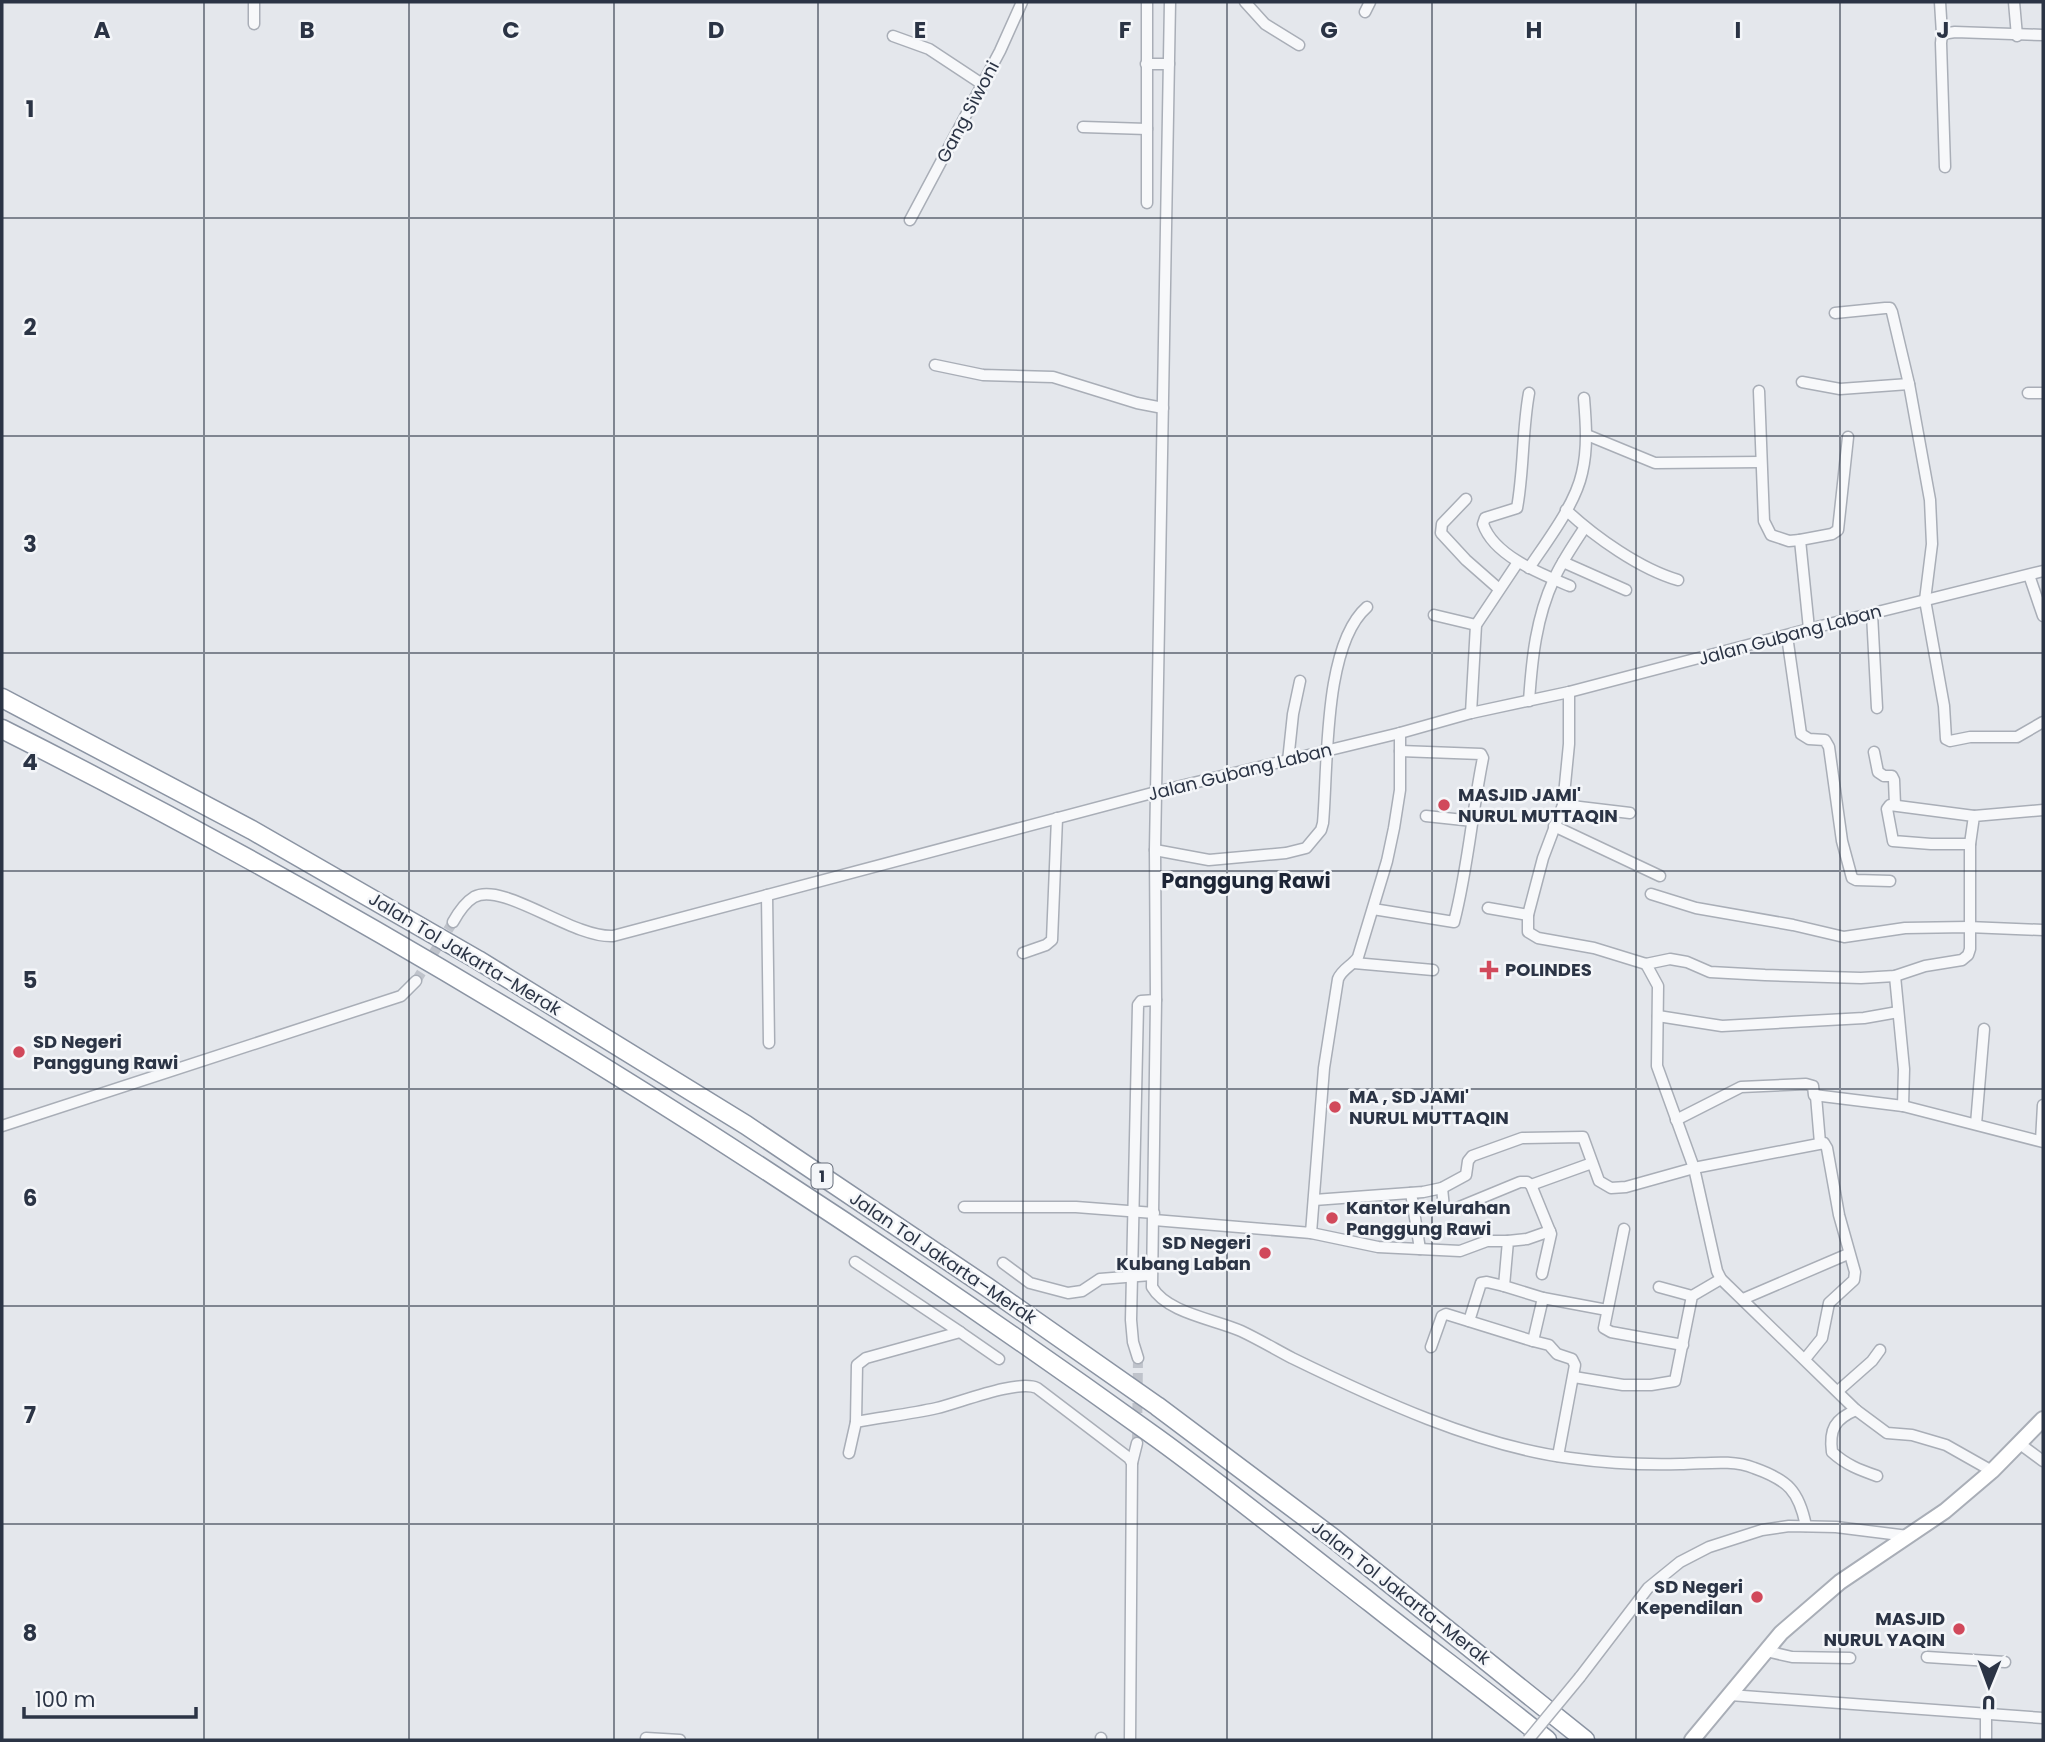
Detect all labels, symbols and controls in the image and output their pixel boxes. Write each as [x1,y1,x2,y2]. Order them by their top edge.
text: A [94,14,111,46]
text: B [299,14,315,46]
text: C [502,14,520,46]
text: D [708,14,724,46]
text: E [914,14,926,46]
text: F [1119,14,1131,46]
text: G [1320,14,1338,46]
text: H [1526,14,1542,46]
text: I [1735,14,1741,46]
text: J [1936,14,1950,46]
street label: Gang Siwoni [930,57,1005,167]
text: 1 [26,93,34,125]
text: 2 [23,311,37,343]
text: 3 [23,528,37,560]
street label: Jalan Gubang Laban [1695,598,1884,671]
street label: Jalan Gubang Laban [1145,737,1334,806]
text: 4 [22,746,38,778]
place label: MASJID JAMI' NURUL MUTTAQIN [1458,782,1618,828]
marker: MASJID JAMI' NURUL MUTTAQIN [1436,797,1452,813]
district label: Panggung Rawi [1161,866,1331,895]
street label: Jalan Tol Jakarta–Merak [364,886,567,1021]
place label: POLINDES [1505,957,1592,982]
marker: POLINDES [1479,960,1499,980]
text: 5 [23,964,37,996]
place label: SD Negeri Panggung Rawi [33,1029,178,1075]
marker: SD Negeri Panggung Rawi [11,1044,27,1060]
place label: MA , SD JAMI' NURUL MUTTAQIN [1349,1084,1509,1130]
marker: MA , SD JAMI' NURUL MUTTAQIN [1327,1099,1343,1115]
road number: 1 [812,1164,832,1188]
text: 6 [23,1182,37,1214]
street label: Jalan Tol Jakarta–Merak [845,1186,1042,1330]
place label: Kantor Kelurahan Panggung Rawi [1346,1195,1511,1241]
marker: Kantor Kelurahan Panggung Rawi [1324,1210,1340,1226]
place label: SD Negeri Kubang Laban [1116,1230,1251,1276]
marker: SD Negeri Kubang Laban [1257,1245,1273,1261]
text: 7 [24,1399,36,1431]
street label: Jalan Tol Jakarta–Merak [1307,1515,1497,1671]
place label: SD Negeri Kependilan [1637,1574,1743,1620]
marker: SD Negeri Kependilan [1749,1589,1765,1605]
place label: MASJID NURUL YAQIN [1824,1606,1945,1652]
text: 8 [23,1617,37,1649]
marker: MASJID NURUL YAQIN [1951,1621,1967,1637]
north arrow [1954,1651,2024,1721]
scale bar [24,1676,196,1720]
text: 100 m [35,1685,95,1714]
text: U [1982,1689,1996,1716]

